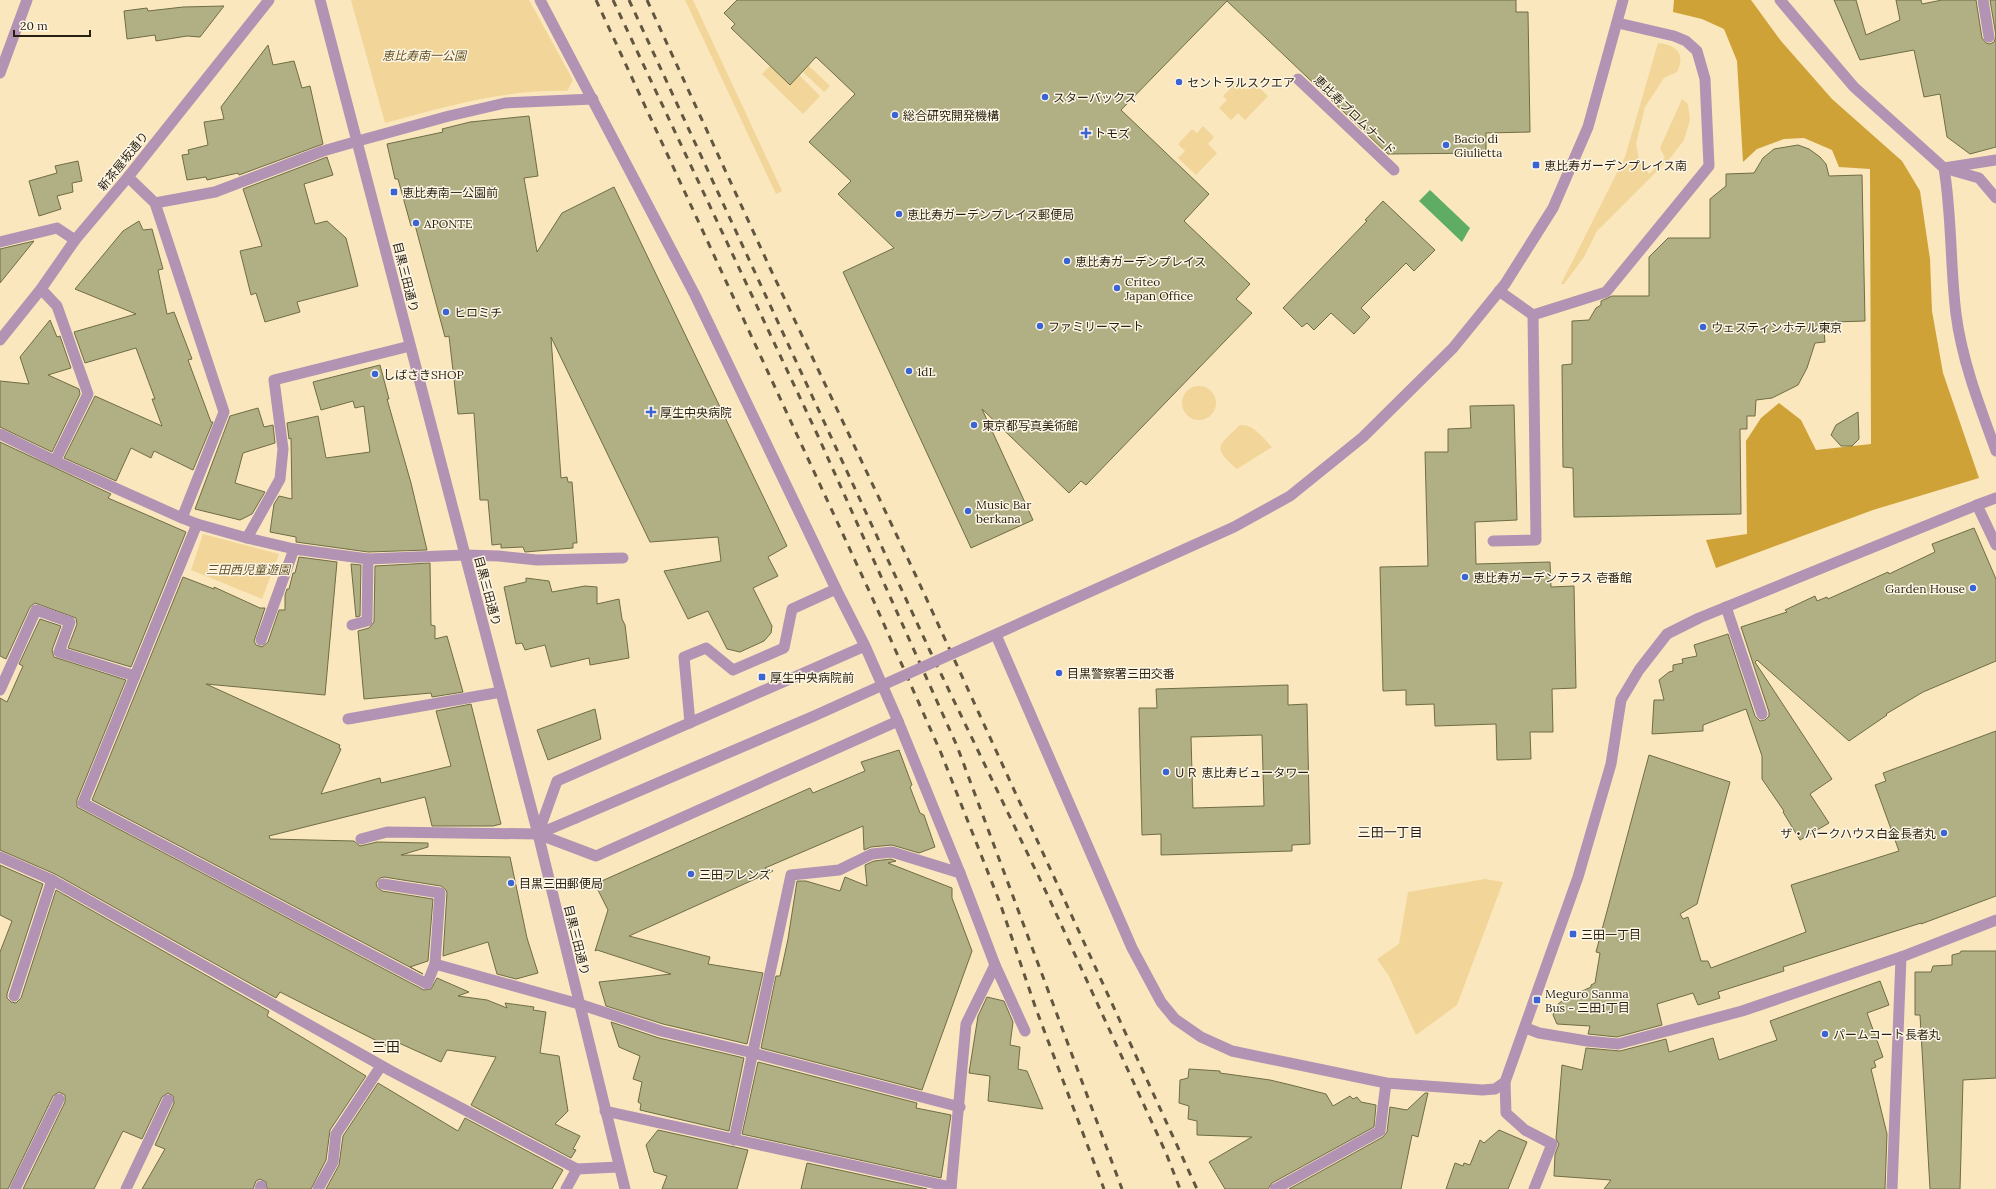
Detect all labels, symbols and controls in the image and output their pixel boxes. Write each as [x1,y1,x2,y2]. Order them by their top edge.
scale bar [14,12,90,38]
text: 20 m [20,18,48,33]
park label: 恵比寿南一公園 [382,48,468,63]
street label: 恵比寿プロムナード [1311,72,1399,158]
place label: セントラルスクエア [1187,75,1295,90]
marker: セントラルスクエア [1174,77,1184,87]
place label: スターバックス [1053,90,1137,105]
marker: スターバックス [1040,92,1050,102]
place label: 総合研究開発機構 [903,108,999,123]
marker: 総合研究開発機構 [890,110,900,120]
place label: トモズ [1094,126,1130,141]
street label: 新茶屋坂通り [95,128,151,194]
marker: トモズ [1081,128,1091,138]
place label: Bacio di Giulietta [1454,131,1502,160]
marker: Bacio di Giulietta [1441,140,1451,150]
place label: 恵比寿ガーデンプレイス南 [1544,158,1687,173]
marker: 恵比寿ガーデンプレイス南 [1531,160,1541,170]
place label: 恵比寿南一公園前 [402,185,498,200]
marker: 恵比寿南一公園前 [389,187,399,197]
place label: 恵比寿ガーデンプレイス郵便局 [907,207,1074,222]
marker: 恵比寿ガーデンプレイス郵便局 [894,209,904,219]
place label: APONTE [423,216,473,231]
marker: APONTE [411,218,421,228]
street label: 目黒三田通り [390,240,422,314]
place label: 恵比寿ガーデンプレイス [1075,254,1206,269]
marker: 恵比寿ガーデンプレイス [1062,256,1072,266]
place label: Criteo Japan Office [1124,274,1194,303]
marker: Criteo Japan Office [1112,283,1122,293]
place label: ヒロミチ [454,305,502,320]
marker: ヒロミチ [441,307,451,317]
place label: ファミリーマート [1048,319,1144,334]
place label: ウェスティンホテル東京 [1711,320,1842,335]
marker: ファミリーマート [1035,321,1045,331]
marker: ウェスティンホテル東京 [1698,322,1708,332]
place label: 1dL [917,364,935,379]
marker: 1dL [904,366,914,376]
place label: しばさきSHOP [383,367,464,382]
marker: しばさきSHOP [370,369,380,379]
place label: 厚生中央病院 [660,405,732,420]
marker: 厚生中央病院 [645,406,657,418]
place label: 東京都写真美術館 [982,418,1078,433]
marker: 東京都写真美術館 [969,420,979,430]
place label: Music Bar berkana [976,497,1032,526]
marker: Music Bar berkana [963,506,973,516]
street label: 目黒三田通り [471,554,505,628]
park label: 三田西児童遊園 [206,562,292,577]
place label: 恵比寿ガーデンテラス 壱番館 [1473,570,1632,585]
marker: 恵比寿ガーデンテラス 壱番館 [1460,572,1470,582]
place label: Garden House [1885,581,1965,596]
marker: Garden House [1968,583,1978,593]
place label: 目黒警察署三田交番 [1067,666,1175,681]
marker: 目黒警察署三田交番 [1054,668,1064,678]
place label: 厚生中央病院前 [770,670,854,685]
marker: 厚生中央病院前 [757,672,767,682]
place label: ＵＲ 恵比寿ビュータワー [1174,765,1309,780]
marker: ＵＲ 恵比寿ビュータワー [1161,767,1171,777]
district label: 三田一丁目 [1357,824,1423,841]
place label: ザ・パークハウス白金長者丸 [1781,826,1936,841]
marker: ザ・パークハウス白金長者丸 [1939,828,1949,838]
place label: 三田フレンズ [699,867,771,882]
marker: 三田フレンズ [686,869,696,879]
place label: 目黒三田郵便局 [519,876,603,891]
marker: 目黒三田郵便局 [506,878,516,888]
street label: 目黒三田通り [561,903,593,977]
place label: 三田一丁目 [1581,927,1641,942]
marker: 三田一丁目 [1568,929,1578,939]
place label: Meguro Sanma Bus - 三田1丁目 [1545,986,1630,1015]
marker: Meguro Sanma Bus - 三田1丁目 [1532,995,1542,1005]
place label: パームコート長者丸 [1833,1027,1941,1042]
marker: パームコート長者丸 [1820,1029,1830,1039]
district label: 三田 [372,1038,400,1056]

